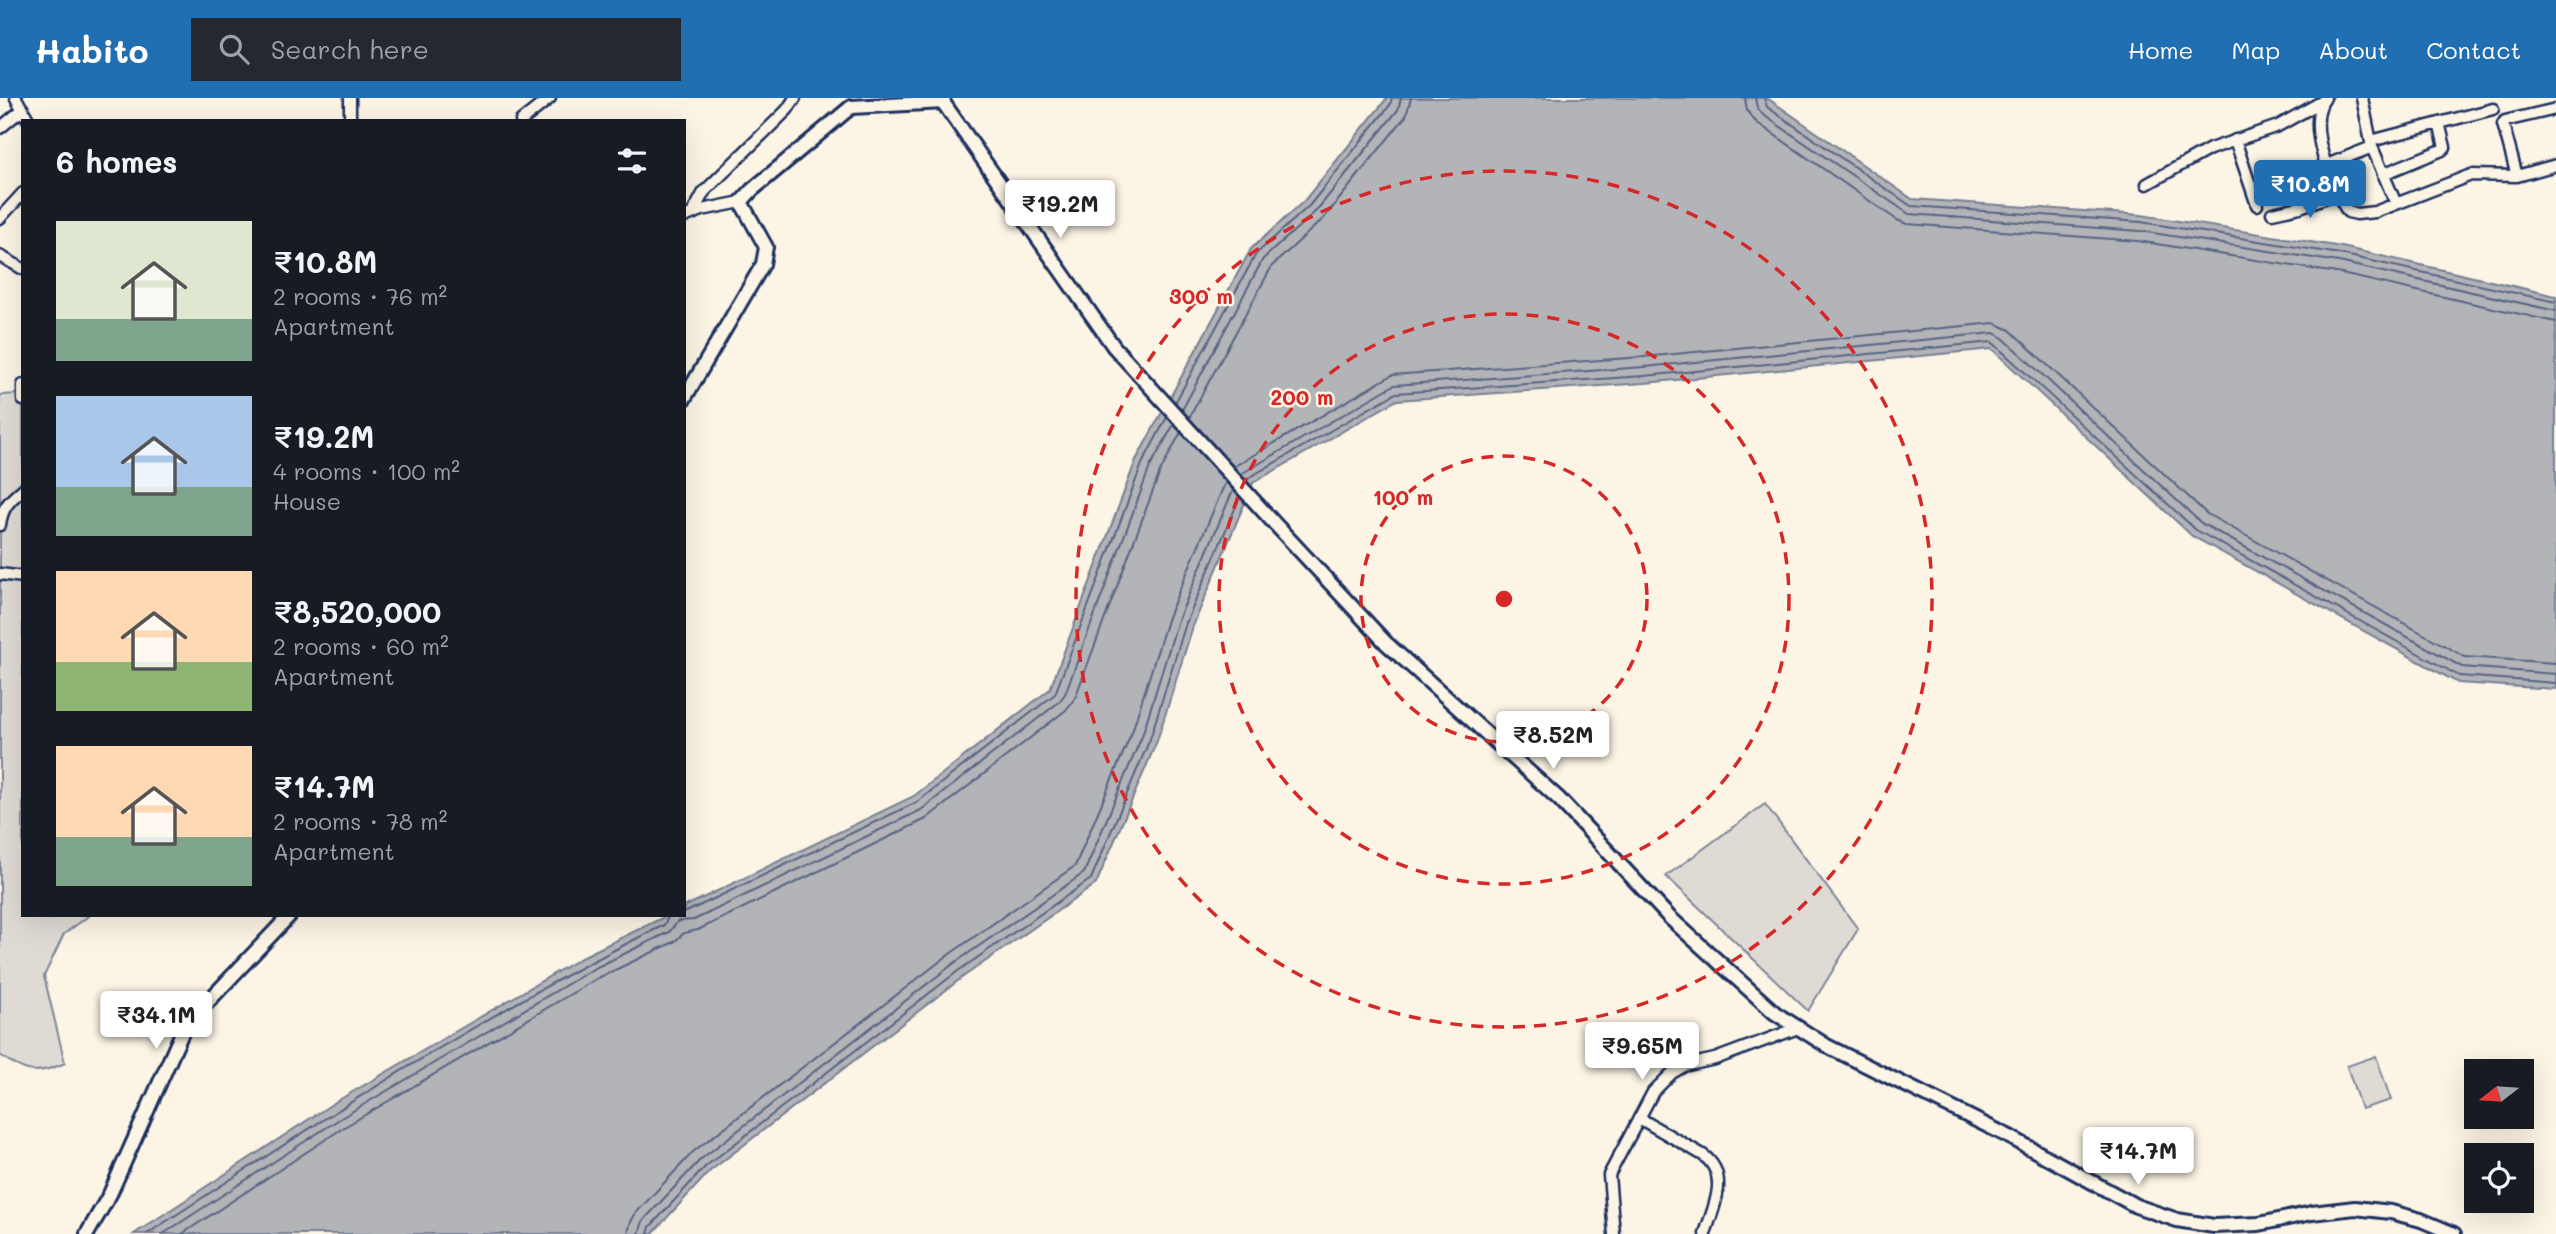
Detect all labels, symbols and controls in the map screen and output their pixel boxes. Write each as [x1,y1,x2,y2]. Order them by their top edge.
search box [191,18,681,81]
text: Habito [35,28,149,71]
icon: search [215,30,253,68]
text: Search here [271,32,429,66]
text: Home [2128,34,2193,65]
text: Map [2231,34,2280,65]
text: About [2318,34,2388,65]
text: Contact [2426,34,2521,65]
text: 6 homes [56,141,177,181]
icon: filters [613,142,651,180]
pin: ₹10.8M [2253,160,2367,220]
text: ₹10.8M [2270,168,2350,198]
pin: ₹19.2M [1003,180,1117,240]
text: ₹19.2M [1021,188,1099,218]
text: ₹10.8M [273,241,378,281]
icon: home [112,249,196,333]
text: 2 rooms · 76 m² [273,281,447,311]
text: 300 m [1169,282,1233,309]
text: Apartment [273,311,395,341]
text: 200 m [1271,383,1333,410]
text: ₹19.2M [273,416,374,456]
icon: home [112,424,196,508]
text: 4 rooms · 100 m² [273,456,460,486]
text: 100 m [1373,483,1433,510]
text: House [273,486,341,516]
centre of rings [1492,587,1516,611]
text: ₹8,520,000 [273,591,441,631]
icon: home [112,599,196,683]
text: 2 rooms · 60 m² [273,631,449,661]
text: Apartment [273,661,395,691]
pin: ₹8.52M [1496,712,1610,771]
text: ₹8.52M [1512,719,1594,749]
text: ₹14.7M [273,766,375,806]
icon: home [112,774,196,858]
text: 2 rooms · 78 m² [273,806,447,836]
text: Apartment [273,836,395,866]
pin: ₹34.1M [99,992,213,1051]
text: ₹34.1M [116,999,196,1029]
pin: ₹9.65M [1585,1023,1699,1082]
text: ₹9.65M [1601,1030,1683,1060]
north arrow [2464,1059,2534,1129]
map controls [2464,1059,2534,1213]
pin: ₹14.7M [2081,1128,2195,1187]
text: ₹14.7M [2099,1135,2177,1165]
button: locate [2464,1143,2534,1213]

